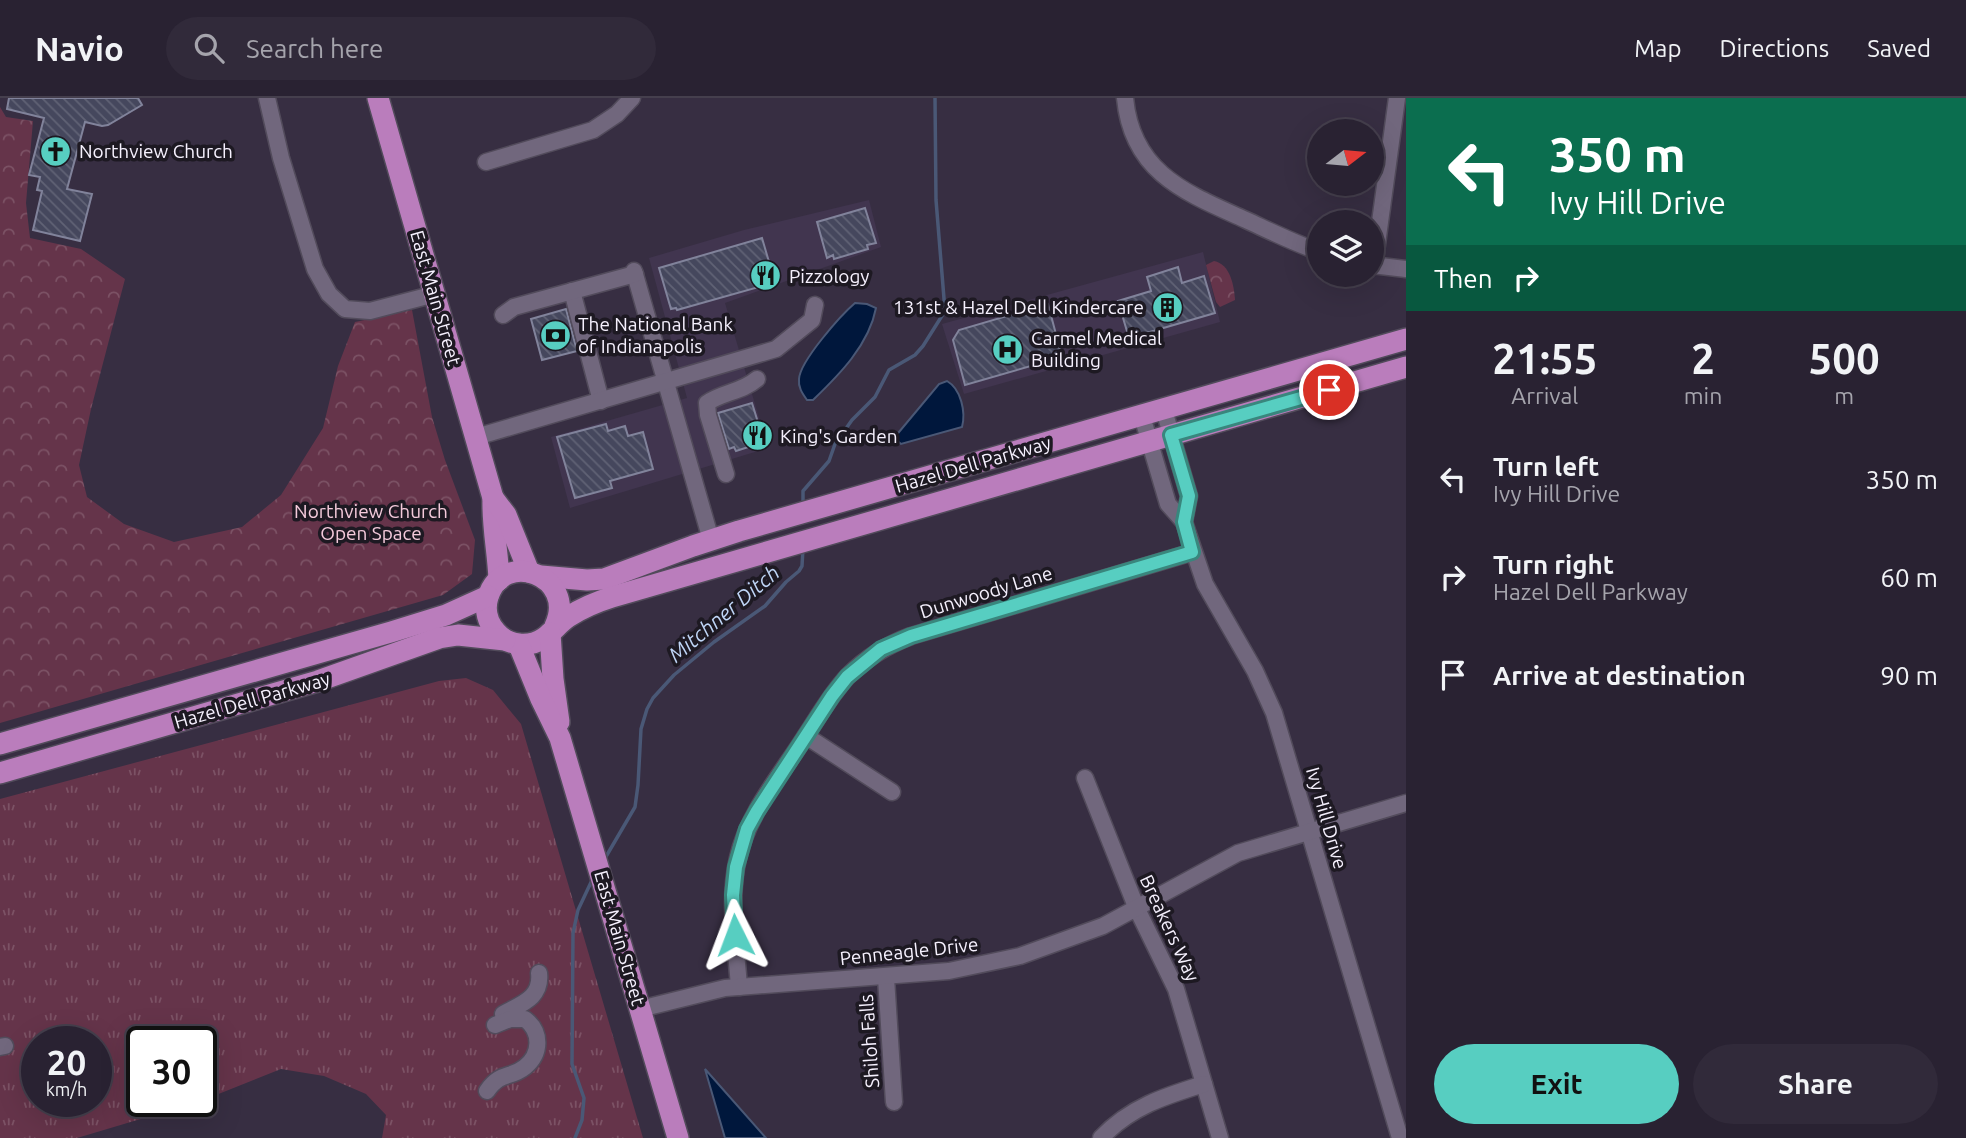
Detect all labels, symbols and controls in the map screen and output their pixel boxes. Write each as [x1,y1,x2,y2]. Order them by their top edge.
search box [166,17,656,80]
icon: search [190,29,228,67]
text: Navio [35,30,124,67]
text: Search here [246,34,383,63]
text: Map [1634,35,1681,62]
text: Directions [1719,35,1829,62]
text: Saved [1867,35,1931,62]
north arrow [1307,119,1384,196]
map controls [1307,119,1384,287]
icon: left [1434,126,1525,217]
text: 350 m [1549,126,1686,181]
church icon: Northview Church [39,134,73,168]
place label: Northview Church [79,140,233,162]
text: Ivy Hill Drive [1549,184,1726,220]
button: layers [1307,210,1384,287]
street label: East Main Street [406,228,466,369]
restaurant icon: Pizzology [749,259,783,293]
icon: right [1507,259,1545,297]
text: Then [1434,264,1493,293]
place label: Pizzology [789,265,870,287]
building icon: 131st & Hazel Dell Kindercare [1150,290,1184,324]
place label: 131st & Hazel Dell Kindercare [893,296,1144,318]
place label: The National Bank of Indianapolis [578,313,733,357]
bank icon: The National Bank of Indianapolis [538,318,572,352]
place label: Carmel Medical Building [1031,327,1162,371]
hospital icon: Carmel Medical Building [991,332,1025,366]
text: 21:55 [1492,335,1597,382]
text: 2 [1691,335,1715,382]
text: 500 [1809,335,1880,382]
pin [1299,360,1359,420]
icon: arrive [1310,371,1348,409]
text: Arrival [1511,383,1578,408]
text: min [1684,383,1722,408]
text: m [1834,383,1854,408]
restaurant icon: King's Garden [740,419,774,453]
place label: King's Garden [780,425,898,447]
street label: Hazel Dell Parkway [893,431,1053,497]
text: Turn left [1493,452,1599,481]
icon: left [1434,460,1472,498]
text: 350 m [1866,465,1938,494]
text: Ivy Hill Drive [1493,481,1620,506]
park label: Northview Church Open Space [294,500,448,544]
text: Turn right [1493,550,1614,579]
icon: right [1434,558,1472,596]
water label: Mitchner Ditch [663,560,784,667]
street label: Dunwoody Lane [917,561,1055,623]
text: 60 m [1880,563,1938,592]
text: Hazel Dell Parkway [1493,579,1688,604]
icon: arrive [1434,656,1472,694]
text: Arrive at destination [1493,661,1746,690]
text: 90 m [1880,661,1938,690]
street label: Hazel Dell Parkway [172,667,332,733]
street label: Ivy Hill Drive [1302,764,1352,872]
street label: East Main Street [590,868,650,1009]
street label: Breakers Way [1136,871,1204,985]
position arrow [698,898,772,972]
street label: Penneagle Drive [839,933,979,969]
street label: Shiloh Falls [855,993,883,1089]
speed limit sign: 30 [126,1026,217,1117]
text: 20 [47,1042,86,1082]
button: Exit [1434,1044,1679,1124]
button: Share [1693,1044,1938,1124]
text: km/h [46,1079,87,1099]

